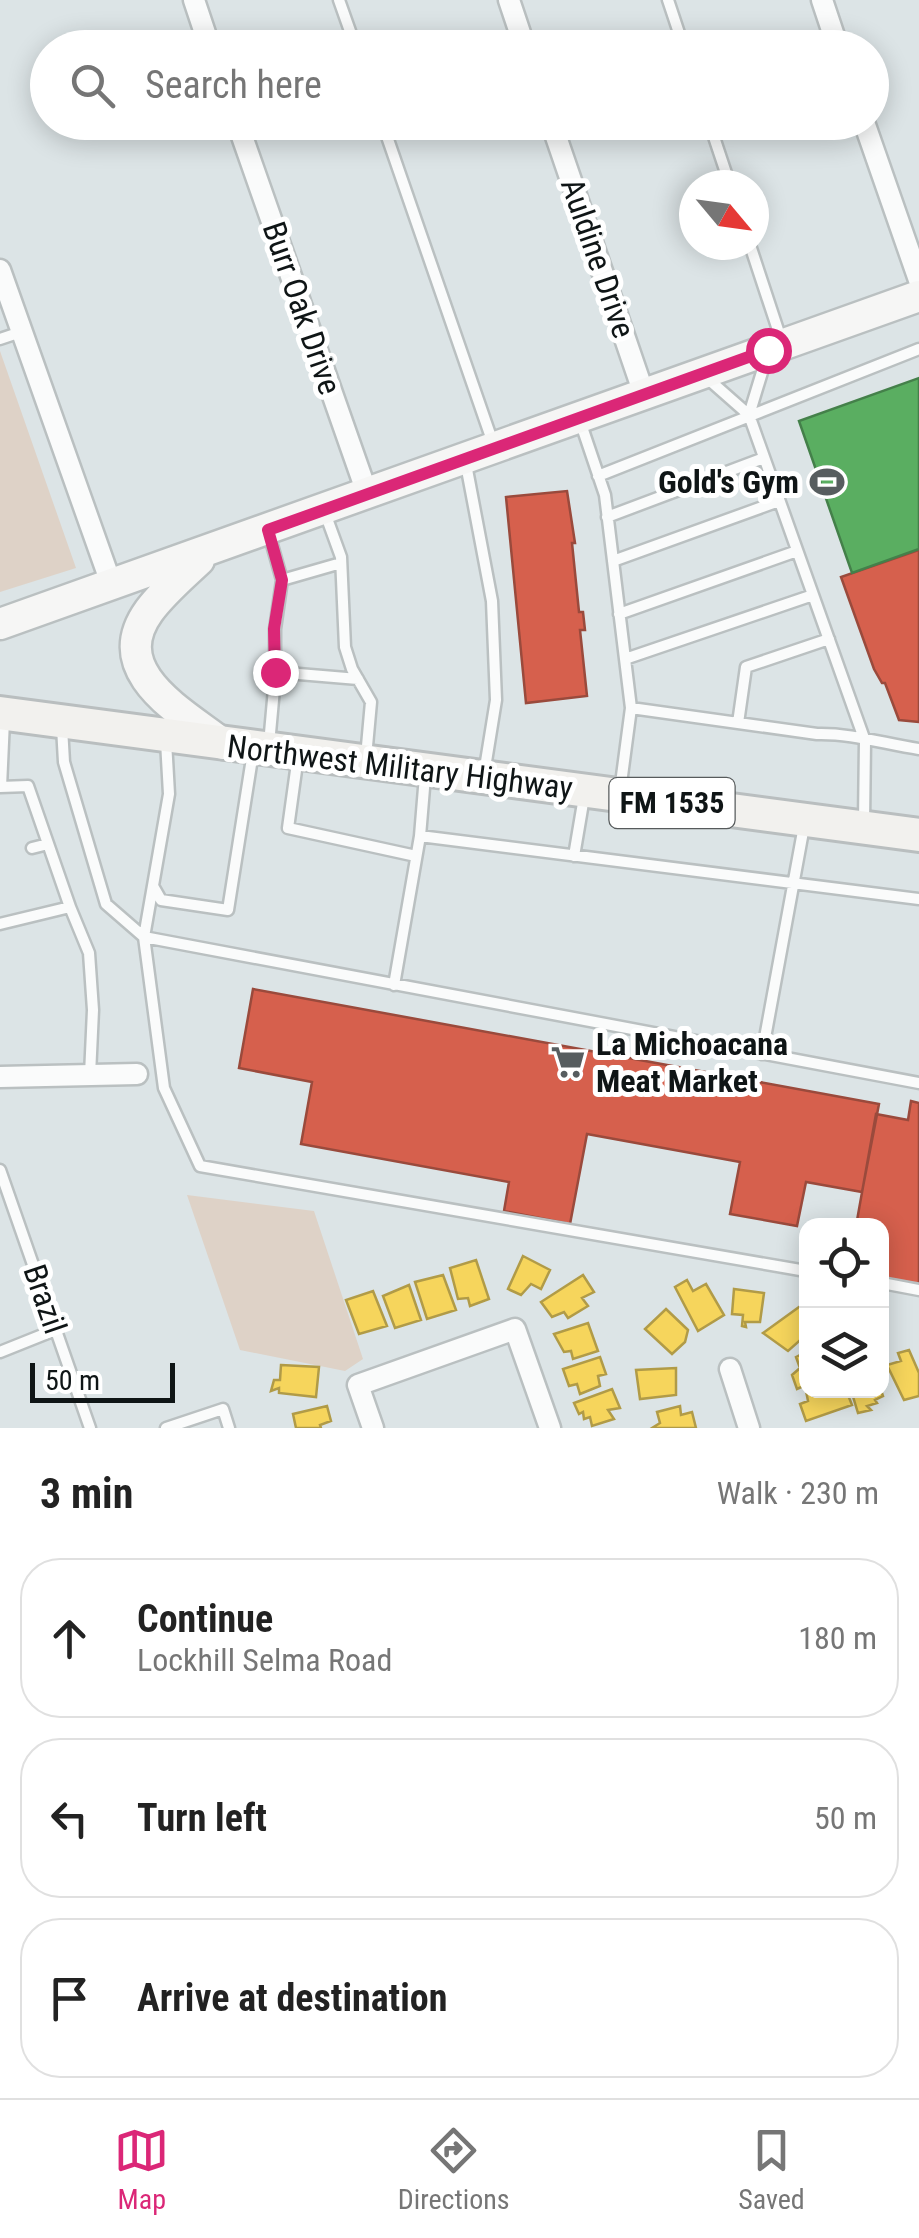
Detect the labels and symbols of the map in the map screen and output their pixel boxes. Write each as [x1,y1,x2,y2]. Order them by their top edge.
north arrow [679,170,769,260]
street label: Auldine Drive [553,173,643,343]
street label: Burr Oak Drive [255,217,349,399]
route start [746,328,792,374]
place label: Gold's Gym [658,463,799,501]
sports icon: Gold's Gym [808,463,846,501]
route end [253,650,299,696]
street label: Northwest Military Highway [225,727,575,807]
road number: FM 1535 [610,778,734,828]
place label: La Michoacana Meat Market [596,1025,788,1100]
supermarket icon: La Michoacana Meat Market [549,1043,587,1081]
street label: Brazil [16,1259,74,1339]
scale bar [30,1358,175,1402]

